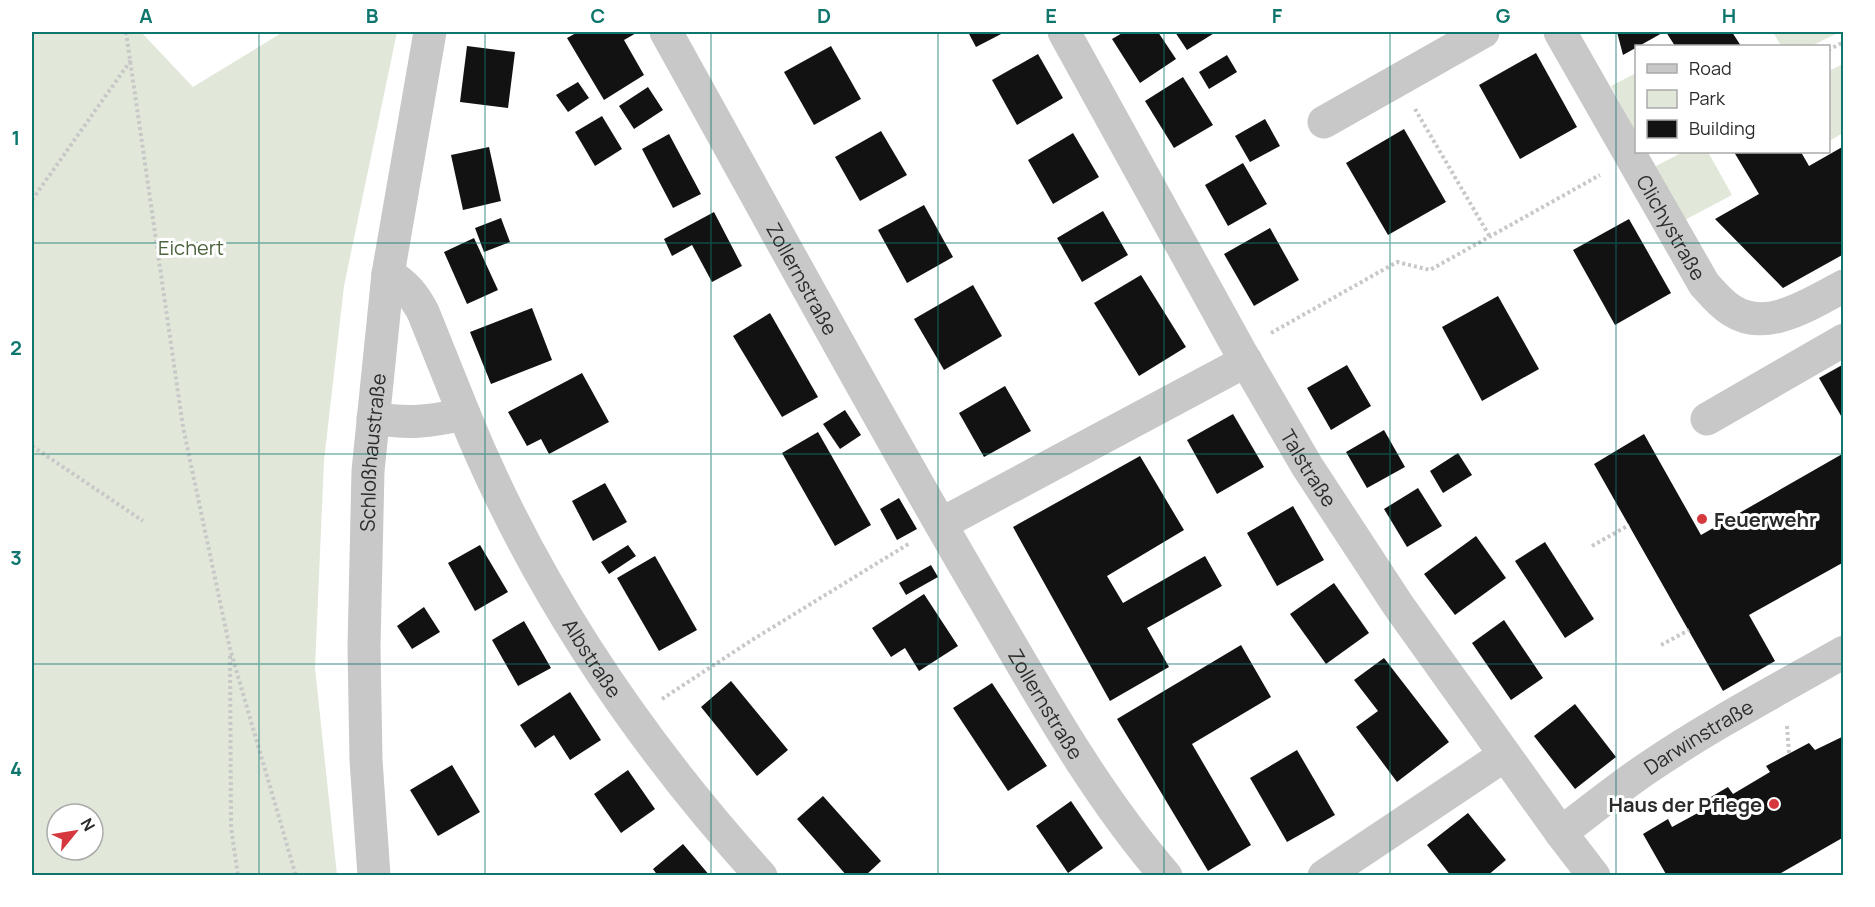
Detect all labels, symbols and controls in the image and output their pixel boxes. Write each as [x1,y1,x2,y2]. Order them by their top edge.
text: A [139,2,153,29]
text: B [366,2,379,29]
text: C [591,2,605,29]
text: D [817,2,831,29]
text: E [1045,2,1057,29]
text: F [1272,2,1283,29]
text: G [1496,2,1511,29]
text: H [1722,2,1736,29]
legend [1635,45,1830,153]
text: Road [1689,56,1732,80]
text: Park [1689,86,1726,110]
text: Building [1689,116,1755,140]
text: 1 [12,124,20,151]
street label: Clichystraße [1631,170,1712,285]
street label: Zollernstraße [761,218,845,340]
park label: Eichert [158,234,224,261]
text: 2 [10,334,22,361]
street label: Schloßhaustraße [353,372,391,532]
street label: Talstraße [1275,424,1343,512]
place label: Feuerwehr [1714,506,1817,533]
marker: Feuerwehr [1695,512,1709,526]
text: 3 [10,544,22,571]
street label: Albstraße [557,613,628,703]
street label: Zollernstraße [1002,644,1090,764]
street label: Darwinstraße [1638,693,1758,780]
text: 4 [10,755,22,782]
place label: Haus der Pflege [1609,791,1762,818]
marker: Haus der Pflege [1767,797,1781,811]
north arrow [45,802,105,862]
text: N [76,814,100,835]

